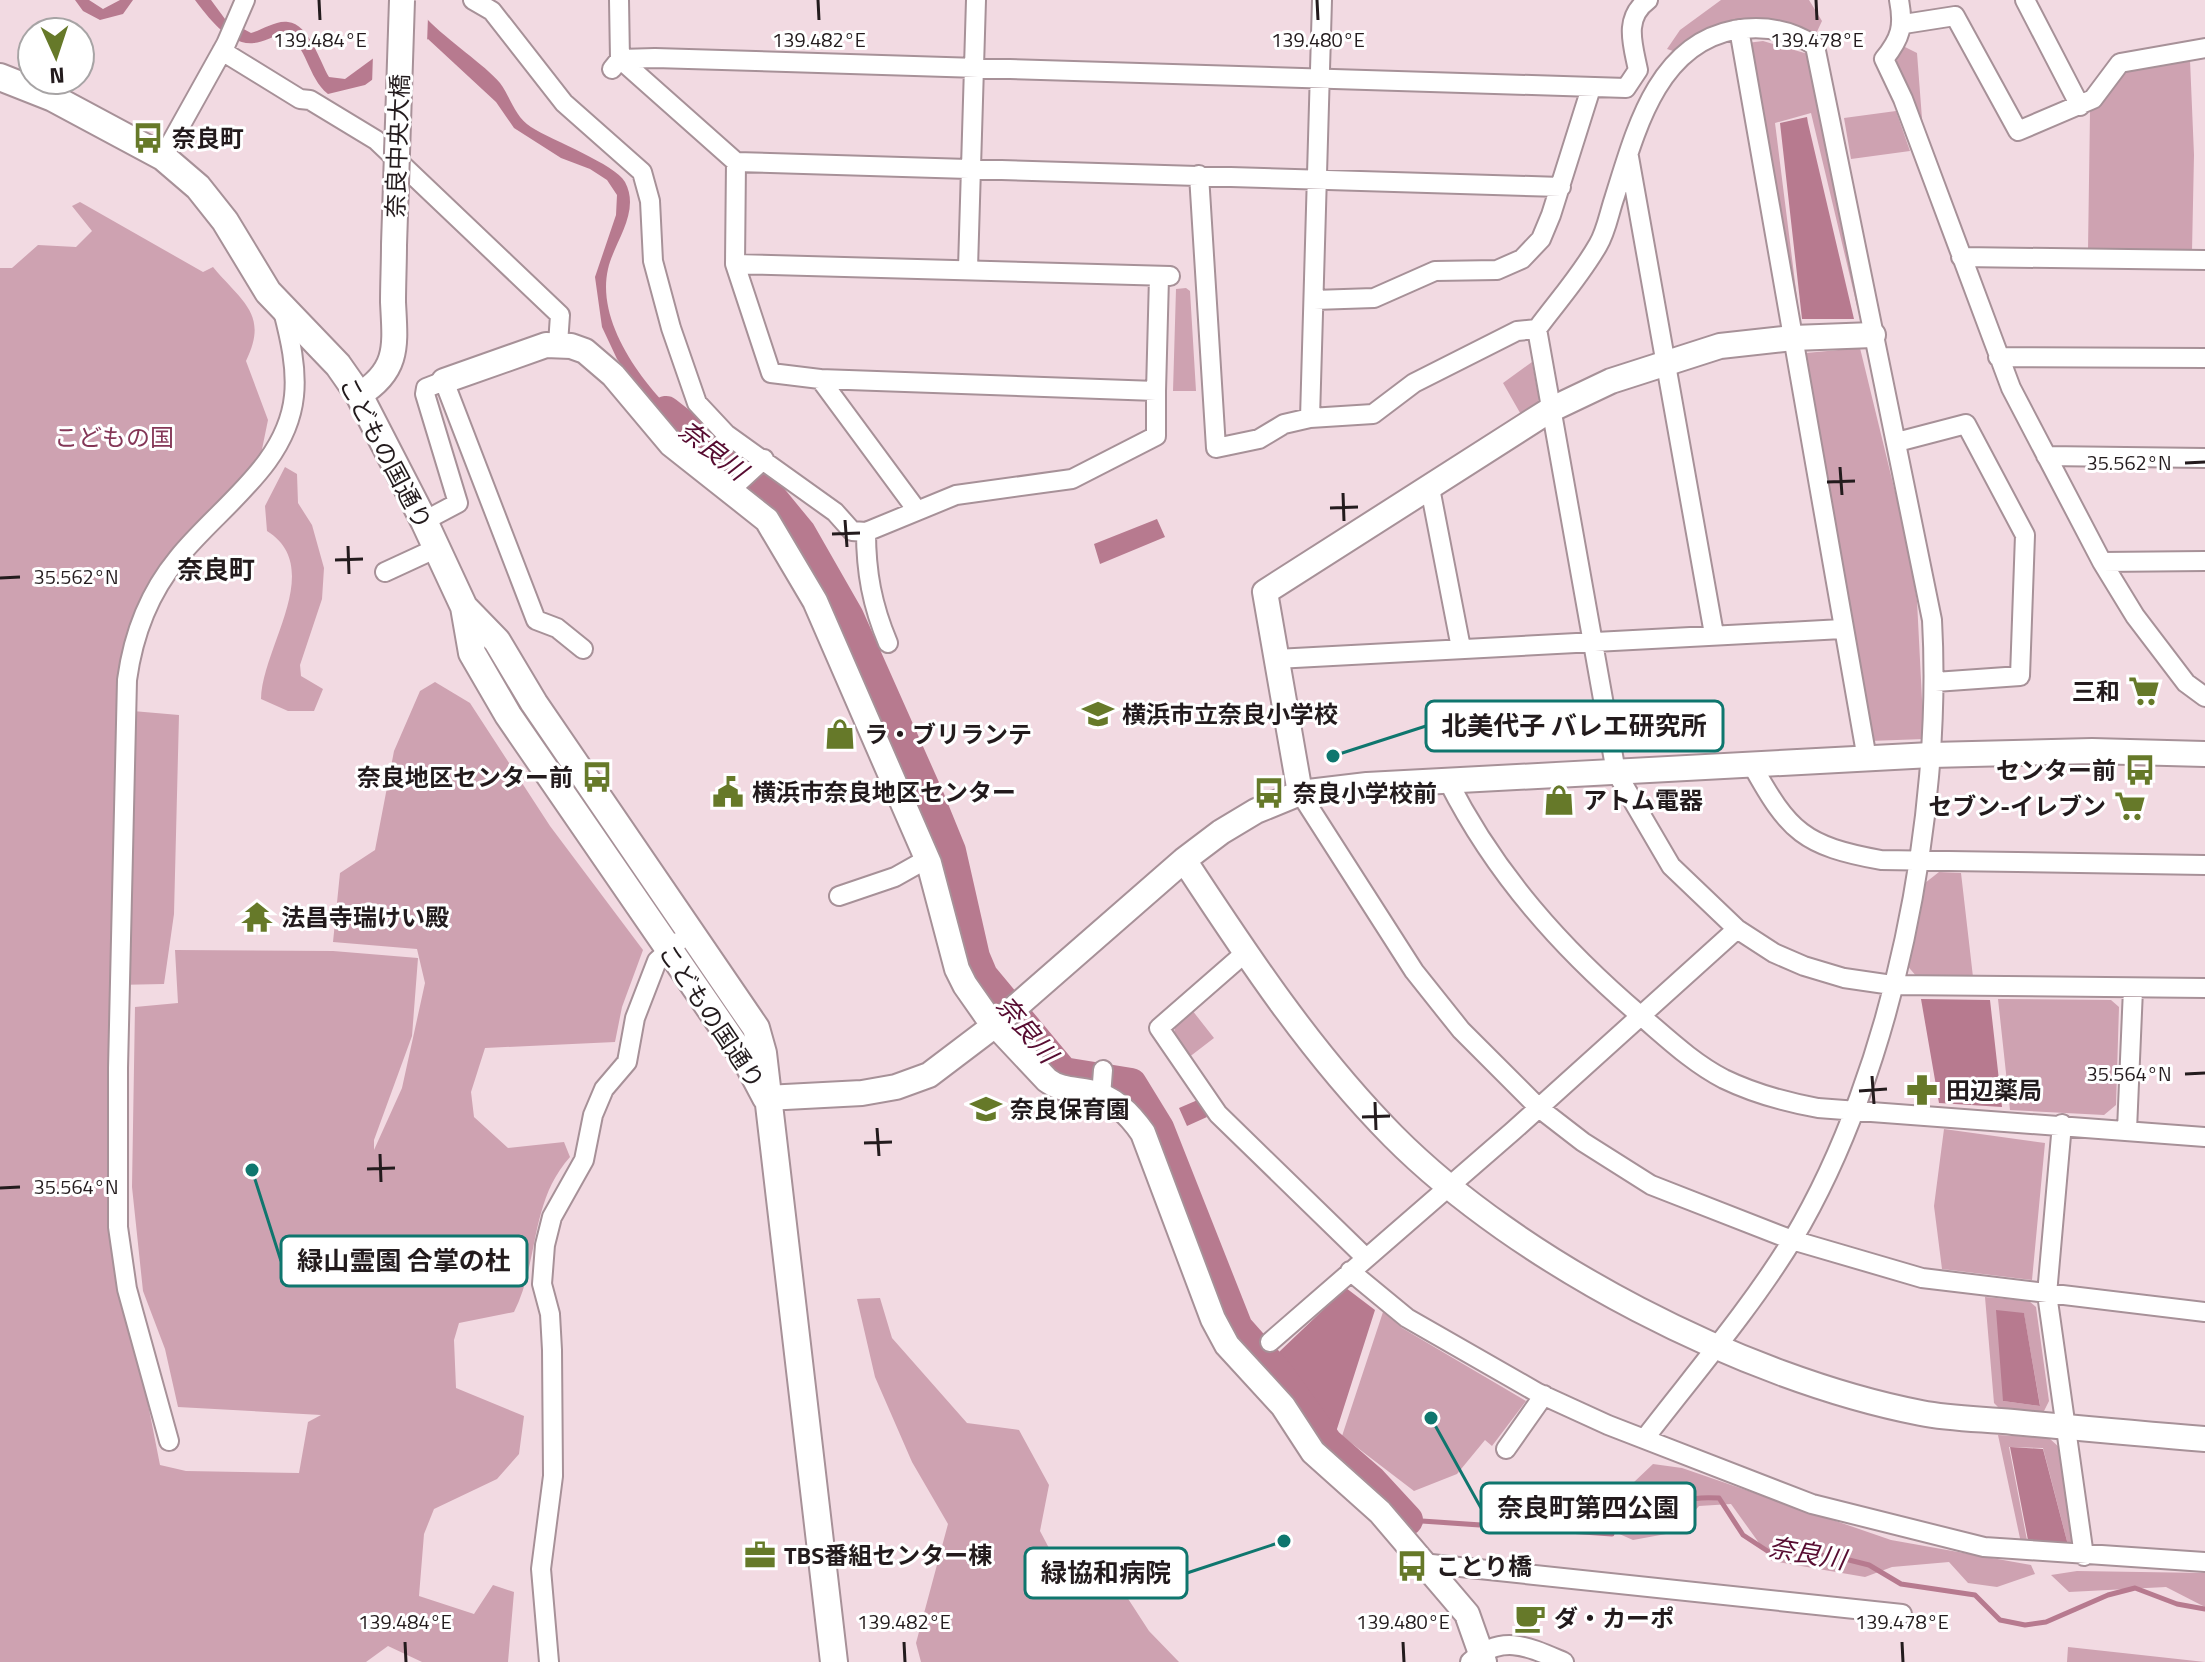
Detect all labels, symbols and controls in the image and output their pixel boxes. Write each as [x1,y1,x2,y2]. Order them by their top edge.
north arrow [16,16,96,96]
text: 139.484°E [273,24,367,55]
text: 139.482°E [772,24,866,55]
text: 139.480°E [1271,24,1365,55]
text: 139.478°E [1770,24,1864,55]
text: N [49,59,66,93]
street label: 奈良中央大橋 [376,73,418,219]
place label: 奈良町 [172,120,244,156]
bus stop icon: 奈良町 [131,121,165,155]
street label: こどもの国通り [331,370,441,536]
water label: 奈良川 [670,411,758,491]
park label: こどもの国 [54,419,174,455]
text: 35.562°N [2086,447,2172,478]
district label: 奈良町 [177,550,255,589]
text: 35.562°N [33,561,119,592]
place label: 三和 [2072,673,2120,709]
supermarket icon: 三和 [2127,674,2161,708]
place label: 横浜市立奈良小学校 [1122,696,1338,732]
school or university icon: 横浜市立奈良小学校 [1081,697,1115,731]
callout: 北美代子 バレエ研究所 [1426,701,1723,751]
text: 北美代子 バレエ研究所 [1441,706,1707,745]
place label: ラ・ブリランテ [864,716,1032,752]
shop icon: ラ・ブリランテ [823,717,857,751]
place label: センター前 [1996,752,2116,788]
bus stop icon: センター前 [2123,753,2157,787]
place label: 奈良地区センター前 [357,759,573,795]
bus stop icon: 奈良地区センター前 [580,760,614,794]
place label: 横浜市奈良地区センター [752,774,1016,810]
public building icon: 横浜市奈良地区センター [711,775,745,809]
place label: 奈良小学校前 [1293,775,1437,811]
bus stop icon: 奈良小学校前 [1252,776,1286,810]
place label: アトム電器 [1583,782,1703,818]
shop icon: アトム電器 [1542,783,1576,817]
place label: セブン-イレブン [1928,788,2106,824]
supermarket icon: セブン-イレブン [2113,789,2147,823]
place label: 法昌寺瑞けい殿 [281,899,449,935]
temple icon: 法昌寺瑞けい殿 [240,900,274,934]
street label: こどもの国通り [650,936,774,1096]
water label: 奈良川 [987,987,1069,1074]
text: 35.564°N [2086,1058,2172,1089]
place label: 田辺薬局 [1946,1072,2042,1108]
pharmacy icon: 田辺薬局 [1905,1073,1939,1107]
place label: 奈良保育園 [1010,1091,1130,1127]
school or university icon: 奈良保育園 [969,1092,1003,1126]
text: 35.564°N [33,1171,119,1202]
callout: 緑山霊園 合掌の杜 [281,1236,527,1286]
text: 緑山霊園 合掌の杜 [297,1241,511,1280]
callout: 奈良町第四公園 [1481,1483,1695,1533]
text: 奈良町第四公園 [1497,1488,1679,1527]
water label: 奈良川 [1765,1527,1852,1579]
place label: TBS番組センター棟 [784,1537,992,1573]
office icon: TBS番組センター棟 [743,1538,777,1572]
callout: 緑協和病院 [1025,1548,1187,1598]
place label: ことり橋 [1436,1548,1532,1584]
bus stop icon: ことり橋 [1395,1549,1429,1583]
text: 緑協和病院 [1041,1553,1171,1592]
place label: ダ・カーポ [1554,1600,1674,1636]
cafe icon: ダ・カーポ [1513,1601,1547,1635]
text: 139.484°E [358,1606,452,1637]
text: 139.482°E [857,1606,951,1637]
text: 139.480°E [1356,1606,1450,1637]
text: 139.478°E [1855,1606,1949,1637]

